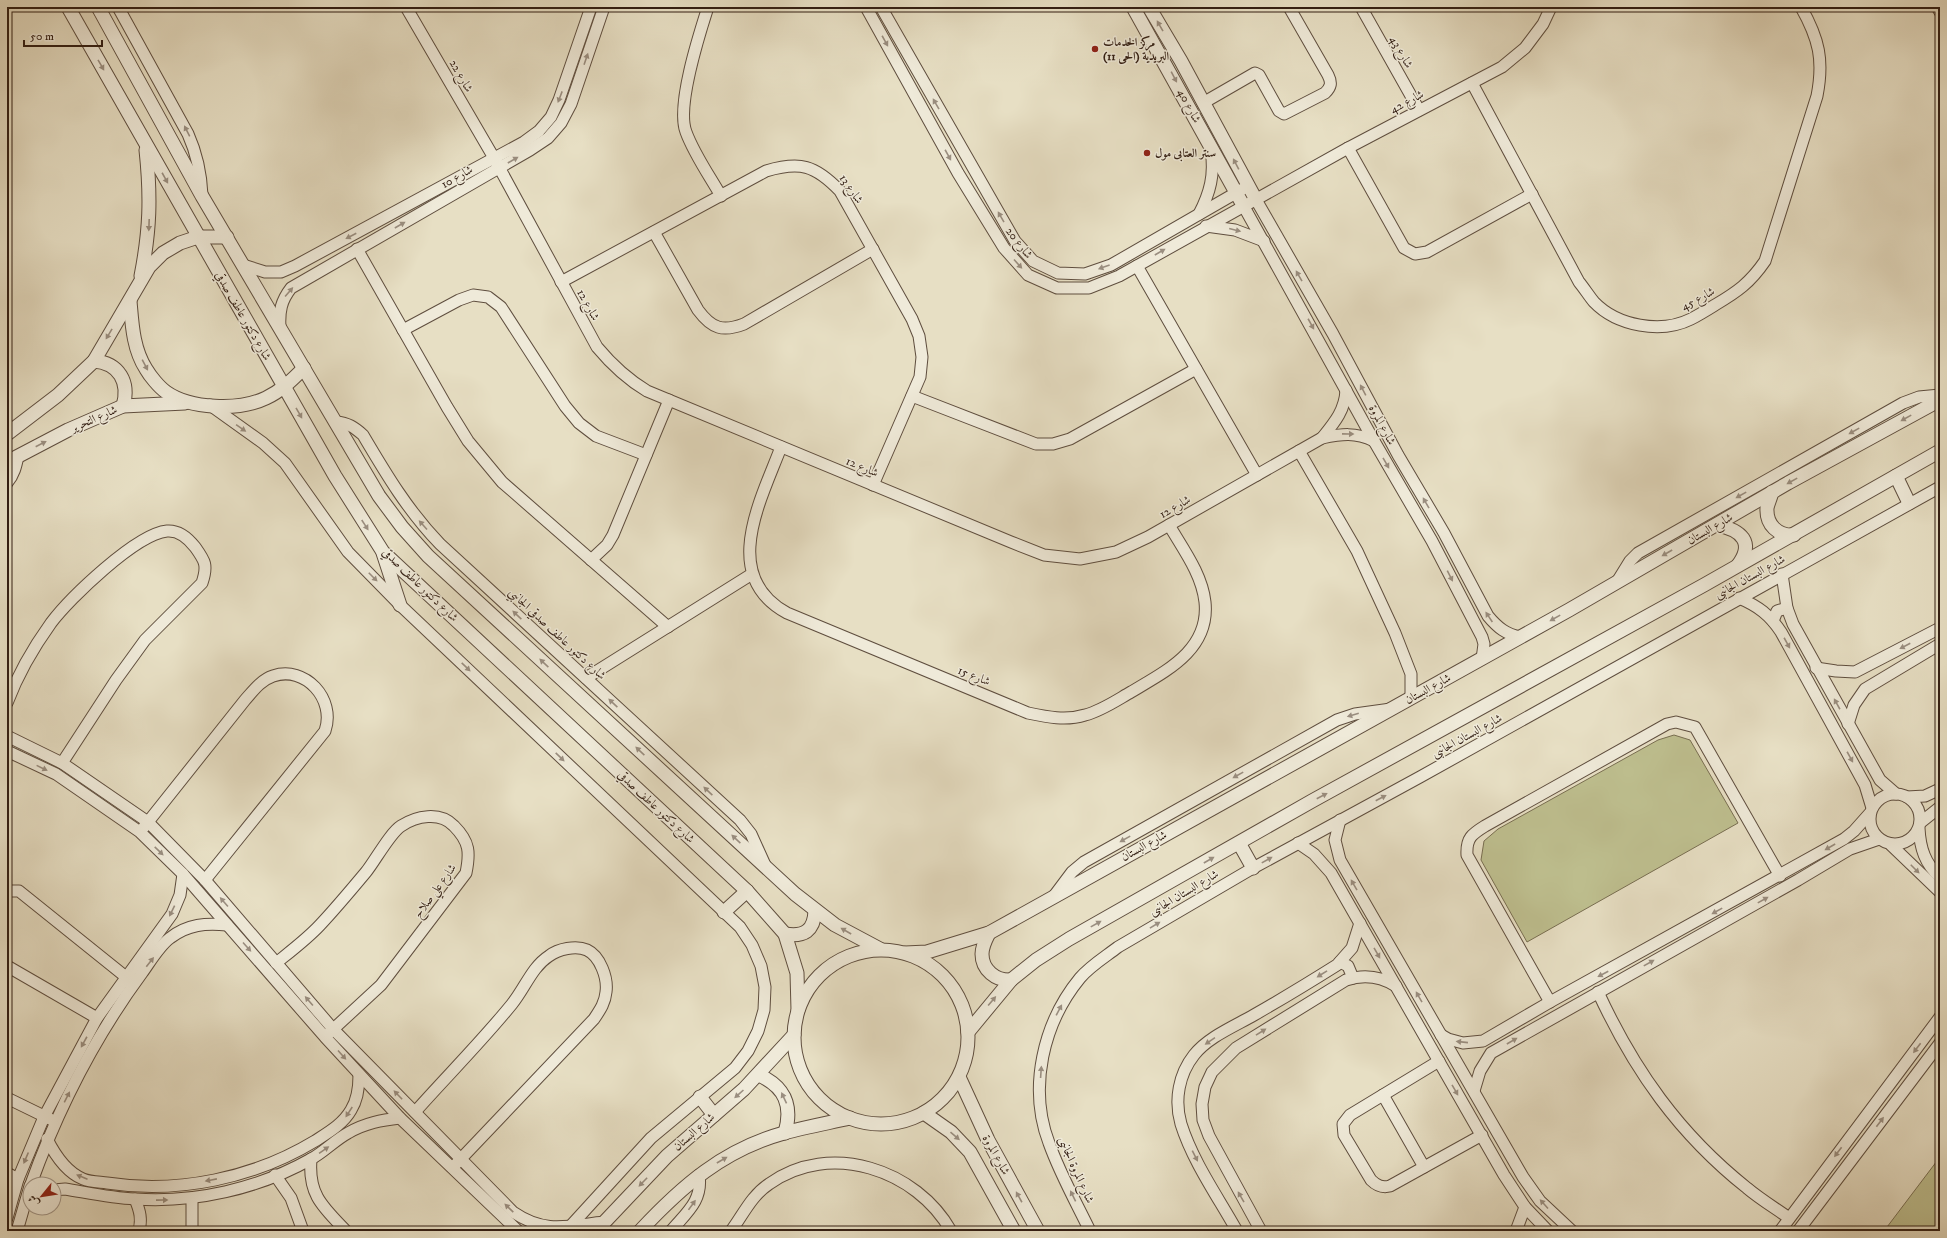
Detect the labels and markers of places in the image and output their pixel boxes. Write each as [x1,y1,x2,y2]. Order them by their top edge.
place label: مركز الخدمات البريدية (الحى 11) [1103,35,1169,64]
marker: مركز الخدمات البريدية (الحى 11) [1090,44,1100,54]
place label: سنتر العتابى مول [1155,146,1216,162]
marker: سنتر العتابى مول [1142,148,1152,158]

